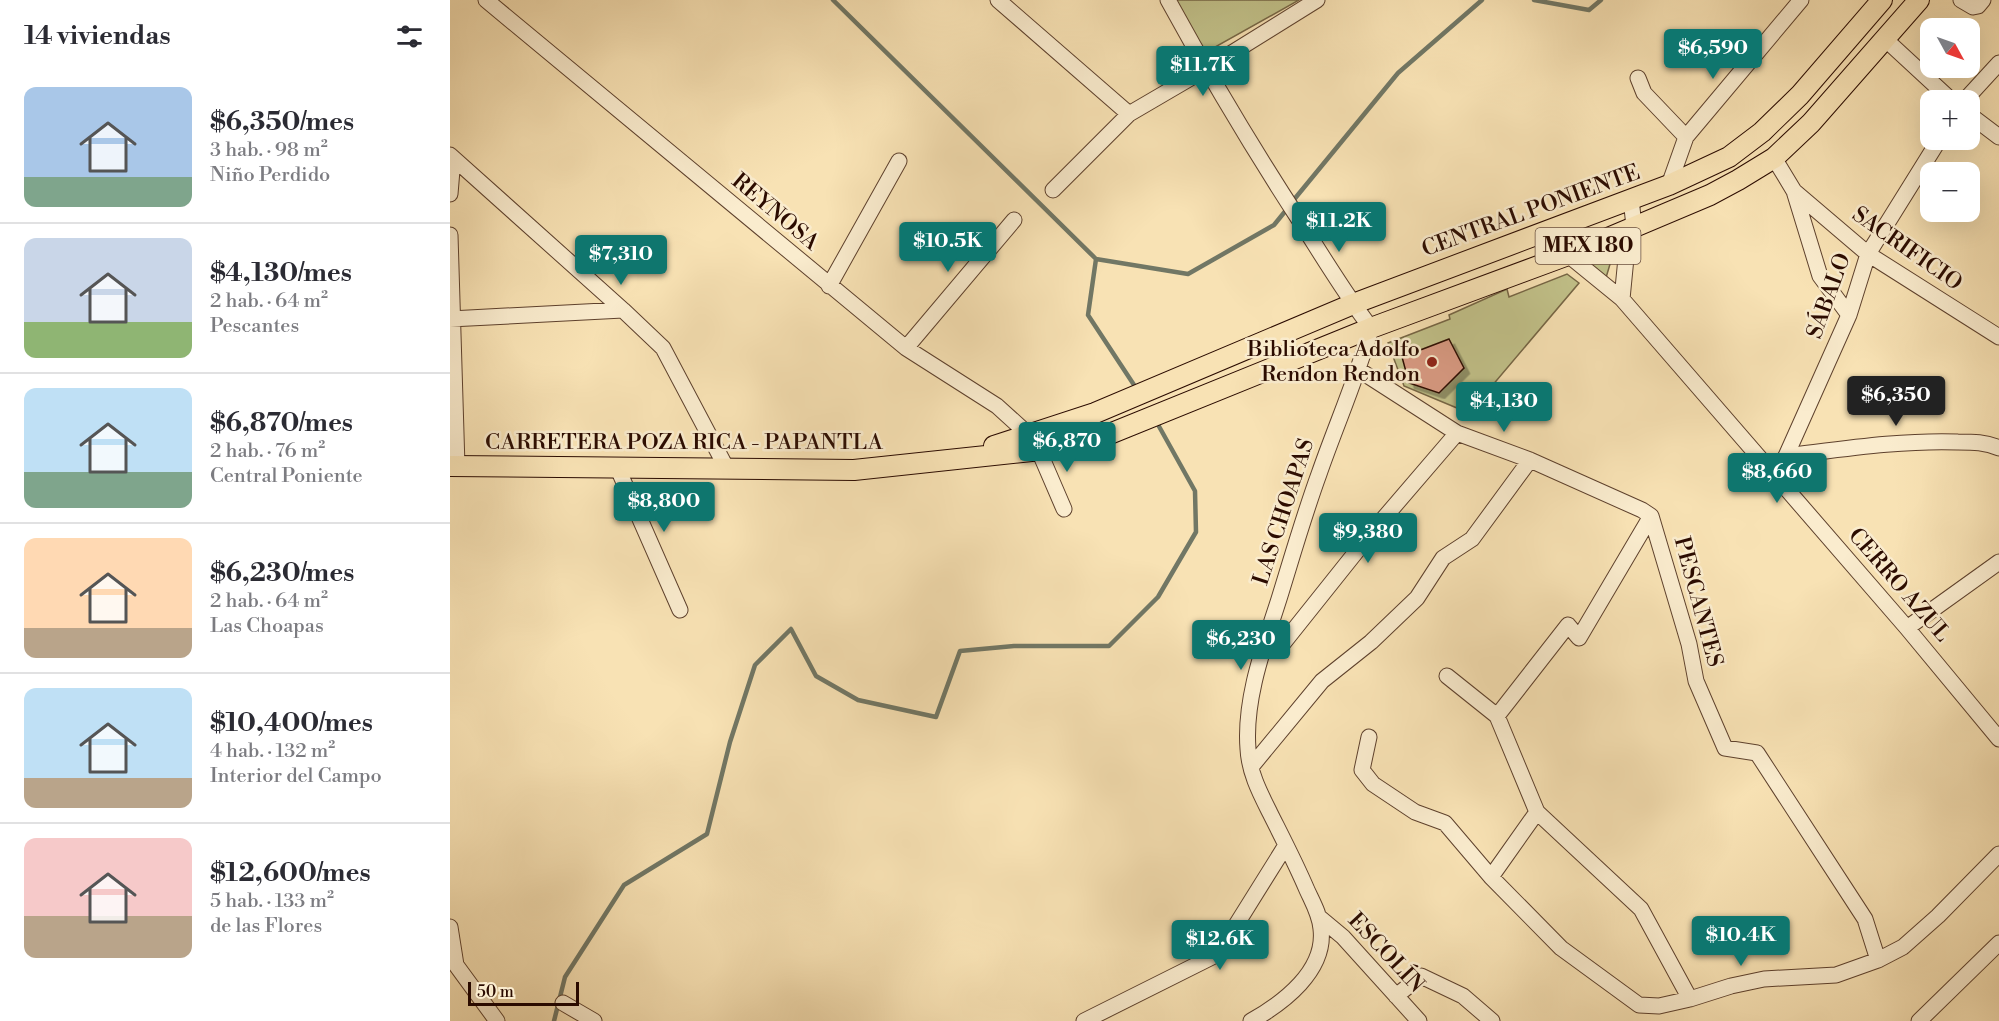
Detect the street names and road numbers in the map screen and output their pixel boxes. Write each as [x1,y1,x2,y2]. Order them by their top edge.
street label: CENTRAL PONIENTE [1418,159,1644,263]
street label: REYNOSA [726,168,825,257]
street label: SACRIFICIO [1847,201,1967,297]
road number: MEX 180 [1536,228,1640,264]
street label: SÁBALO [1800,249,1857,342]
street label: CARRETERA POZA RICA - PAPANTLA [485,429,884,456]
street label: LAS CHOAPAS [1248,435,1320,589]
street label: CERRO AZUL [1842,523,1956,647]
street label: PESCANTES [1668,534,1728,670]
street label: ESCOLÍN [1342,907,1431,999]

